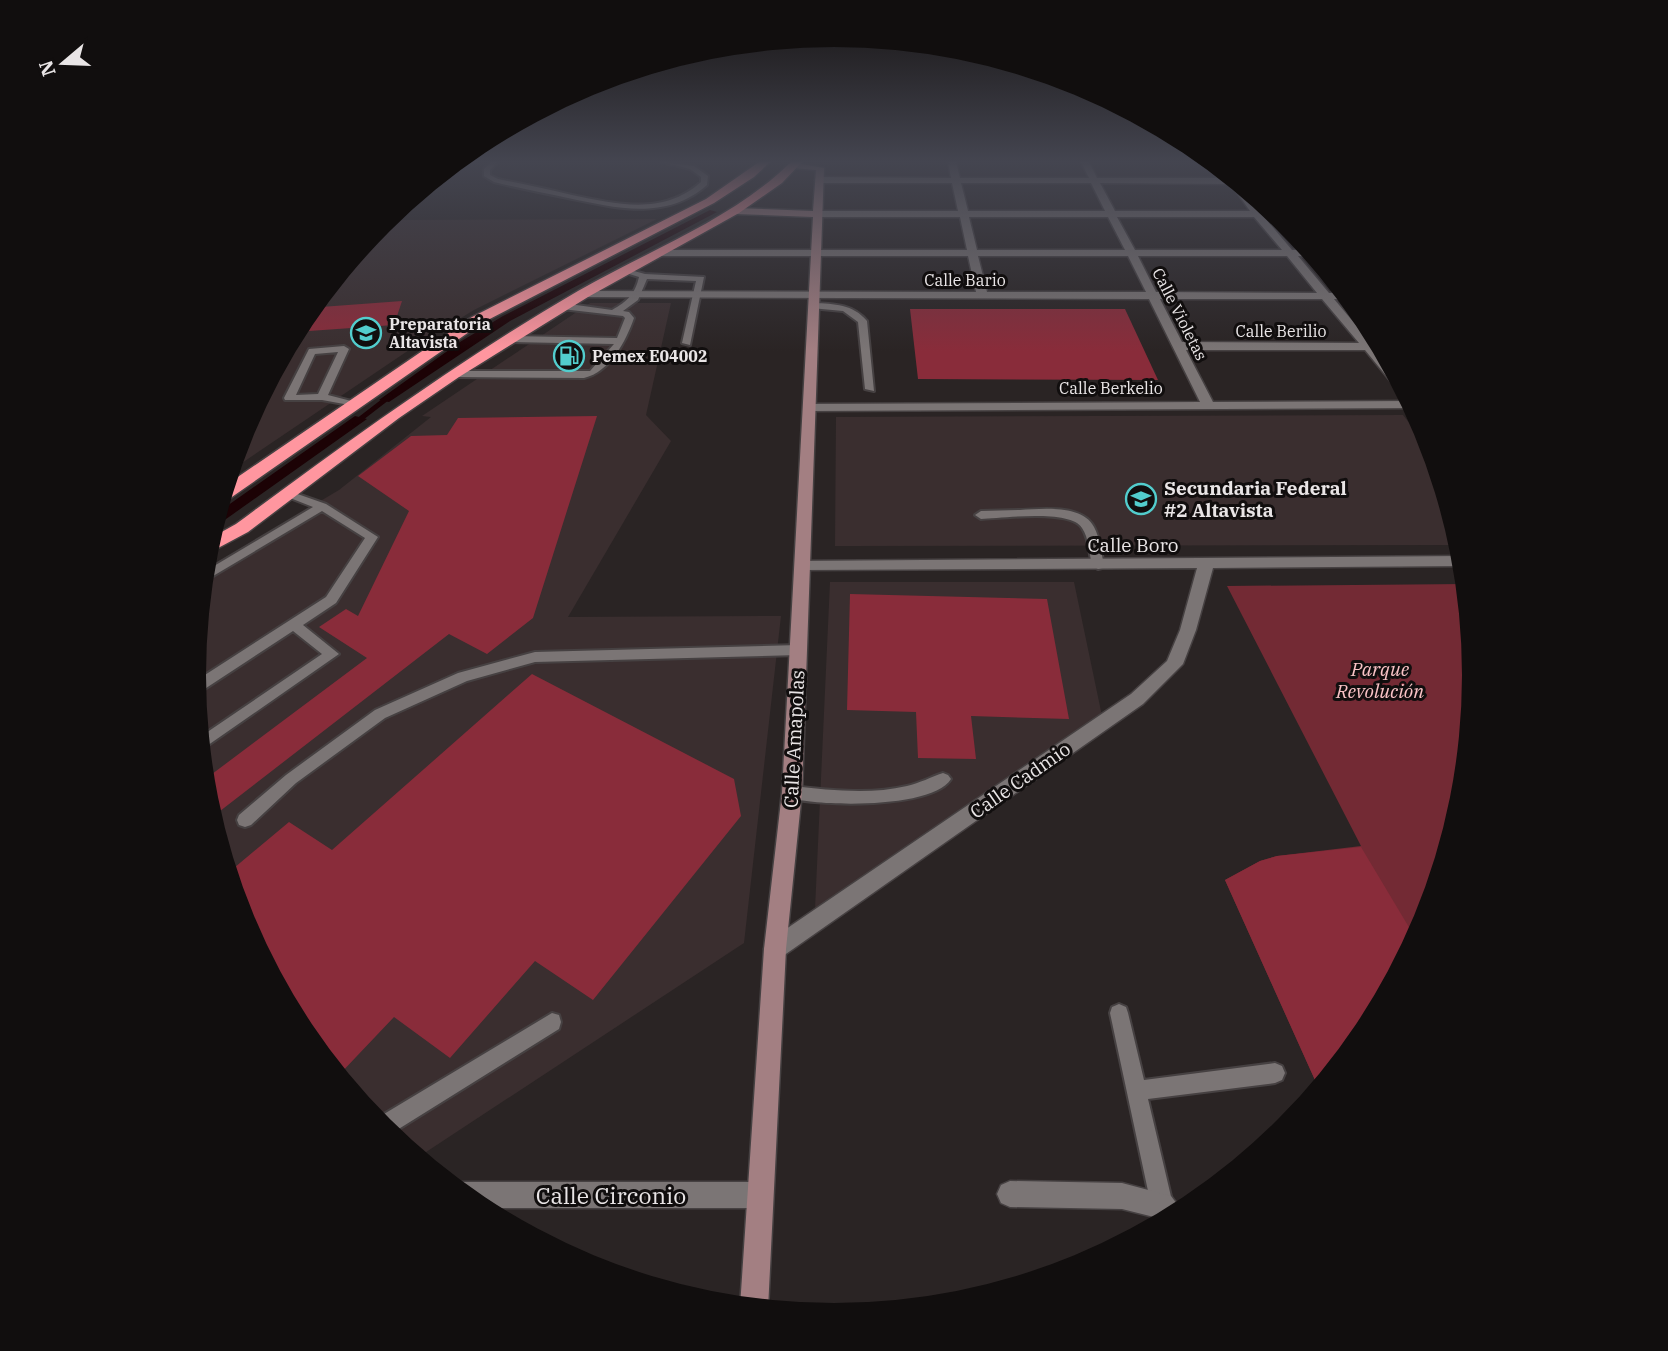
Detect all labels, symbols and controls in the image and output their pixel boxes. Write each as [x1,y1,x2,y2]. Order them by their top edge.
north arrow [28,28,98,98]
text: N [33,58,61,80]
street label: Calle Violetas [1148,265,1212,363]
street label: Calle Bario [924,270,1006,290]
place label: Preparatoria Altavista [389,314,491,352]
school or university icon: Preparatoria Altavista [349,316,383,350]
street label: Calle Berilio [1235,321,1327,341]
fuel station icon: Pemex E04002 [552,339,586,373]
place label: Pemex E04002 [592,346,708,366]
street label: Calle Berkelio [1059,378,1163,398]
place label: Secundaria Federal #2 Altavista [1164,476,1347,522]
school or university icon: Secundaria Federal #2 Altavista [1124,482,1158,516]
street label: Calle Boro [1087,533,1179,557]
park label: Parque Revolución [1335,657,1424,703]
street label: Calle Amapolas [778,670,810,808]
street label: Calle Cadmio [965,737,1075,823]
street label: Calle Circonio [536,1180,686,1210]

